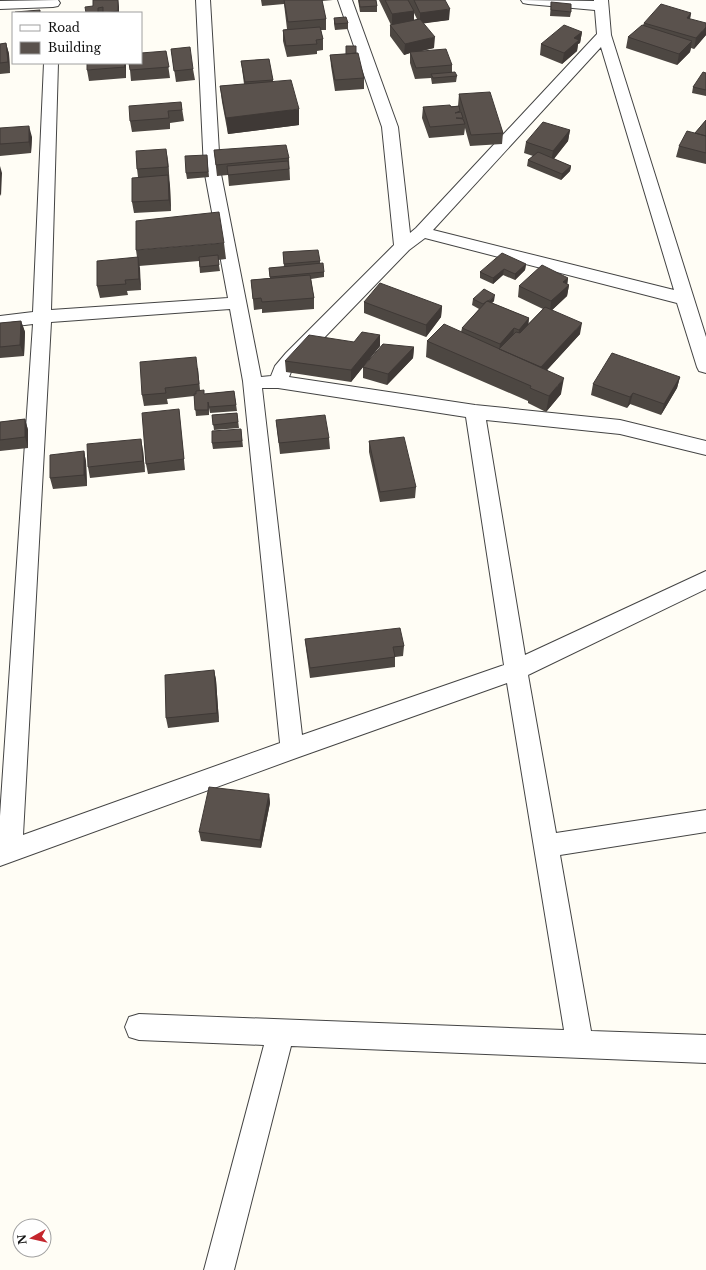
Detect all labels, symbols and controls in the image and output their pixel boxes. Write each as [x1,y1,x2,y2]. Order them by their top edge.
legend [12,12,142,64]
text: Road [48,20,80,35]
text: Building [48,40,102,55]
north arrow [12,1218,52,1258]
text: N [14,1233,30,1245]

